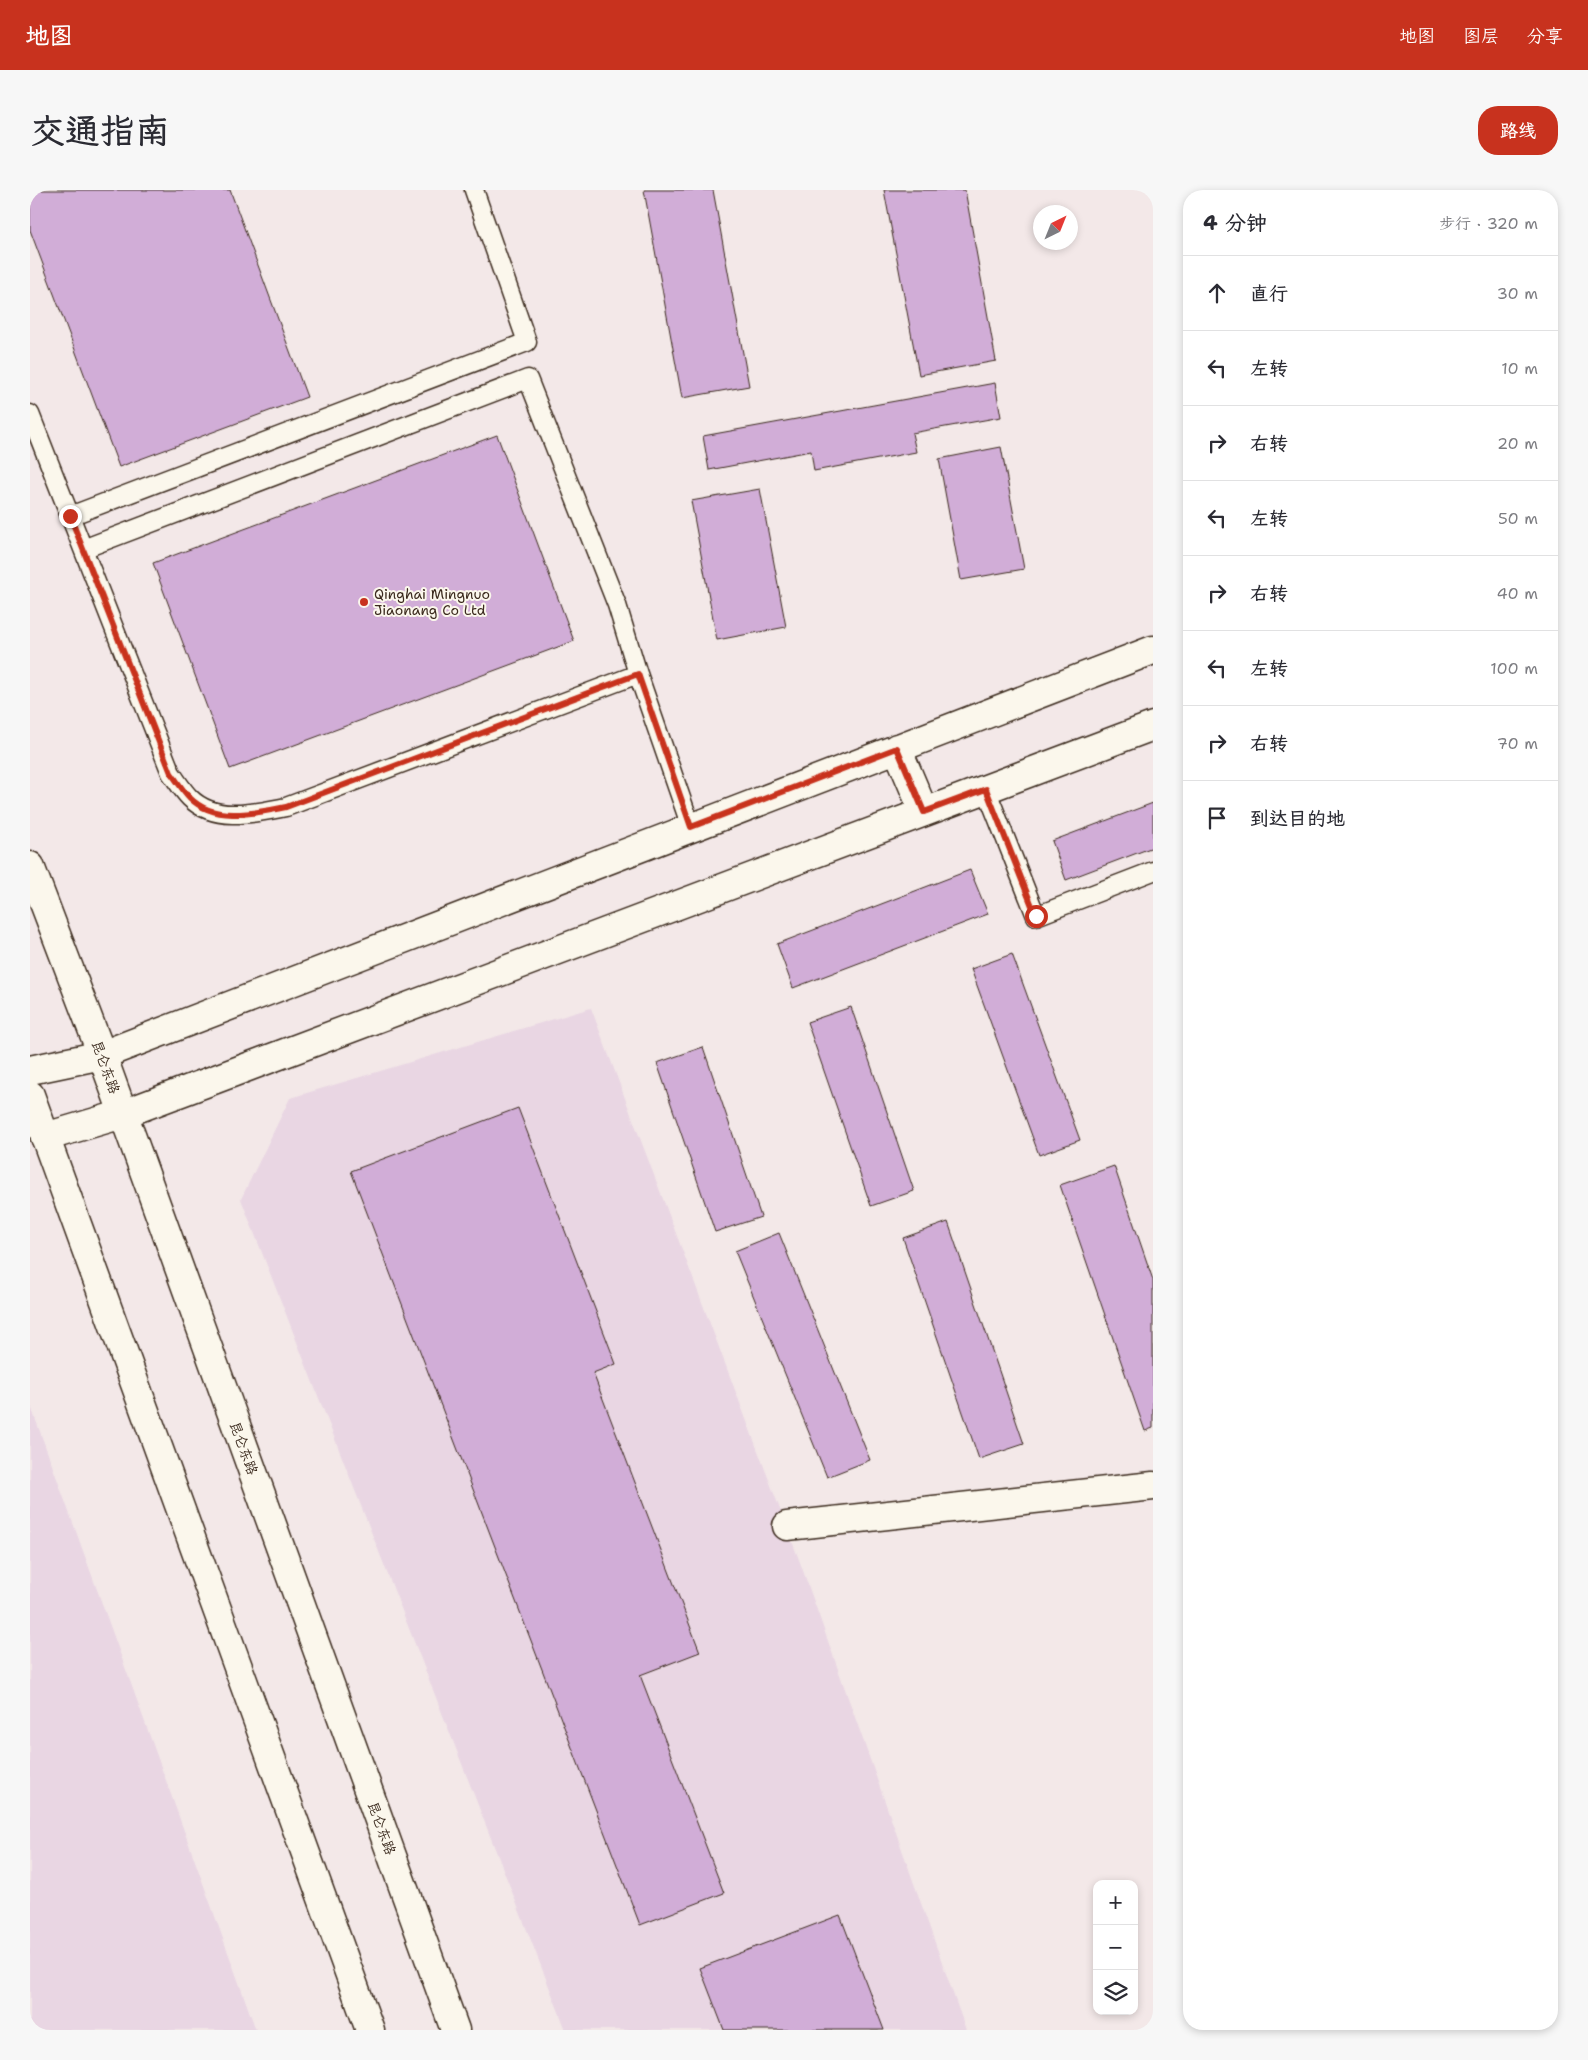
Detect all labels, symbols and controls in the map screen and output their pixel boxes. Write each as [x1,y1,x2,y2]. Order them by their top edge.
text: 地图 [25,20,73,52]
text: 地图 [1399,24,1435,48]
text: 图层 [1463,24,1499,48]
text: 分享 [1527,24,1563,48]
button: 路线 [1478,106,1558,155]
text: 交通指南 [30,107,170,154]
north arrow [1033,205,1078,250]
text: 4 分钟 [1203,209,1267,237]
text: 步行 · 320 m [1439,213,1538,234]
icon: ahead [1203,279,1231,307]
text: 直行 [1250,281,1288,306]
text: 30 m [1497,283,1538,304]
icon: left [1203,354,1231,382]
text: 左转 [1250,356,1288,381]
text: 10 m [1501,358,1538,379]
icon: right [1203,429,1231,457]
text: 右转 [1250,431,1288,456]
text: 20 m [1497,433,1538,454]
icon: left [1203,504,1231,532]
route end [59,505,82,528]
text: 左转 [1250,506,1288,531]
text: 50 m [1498,508,1538,529]
icon: right [1203,579,1231,607]
text: 右转 [1250,581,1288,606]
text: 40 m [1496,583,1538,604]
place label: Qinghai Mingnuo Jiaonang Co Ltd [374,585,490,619]
marker: Qinghai Mingnuo Jiaonang Co Ltd [358,596,370,608]
icon: left [1203,654,1231,682]
text: 左转 [1250,656,1288,681]
text: 100 m [1490,658,1538,679]
icon: right [1203,729,1231,757]
text: 右转 [1250,731,1288,756]
text: 70 m [1497,733,1538,754]
icon: arrive [1203,804,1231,832]
text: 到达目的地 [1250,806,1345,831]
route start [1025,905,1048,928]
street label: 昆仑东路 [88,1038,124,1096]
street label: 昆仑东路 [226,1419,262,1477]
street label: 昆仑东路 [364,1799,400,1857]
map controls [1093,1880,1138,2015]
button: + [1093,1880,1138,1925]
button: − [1093,1925,1138,1970]
button: layers [1093,1970,1138,2015]

